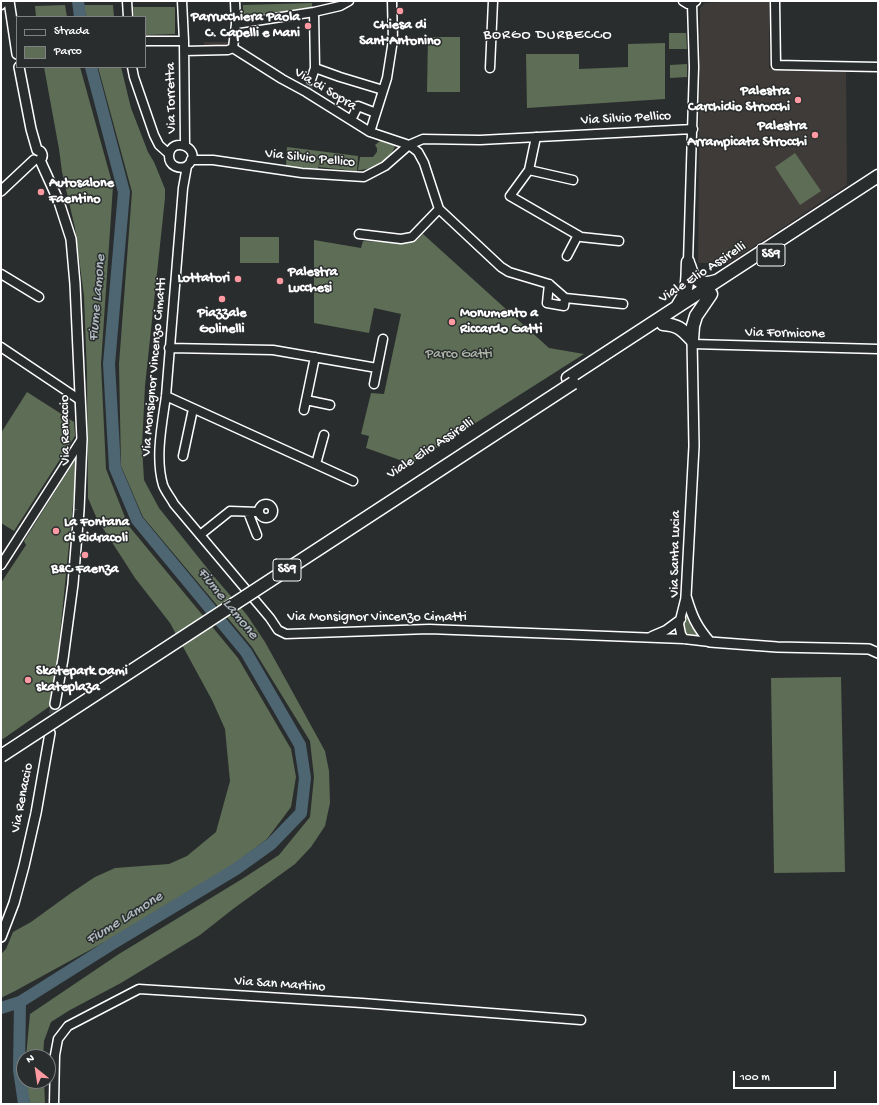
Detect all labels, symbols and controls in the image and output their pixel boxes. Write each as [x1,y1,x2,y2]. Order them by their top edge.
marker: Chiesa di Sant'Antonino [395,6,405,16]
place label: Parrucchiera Paola C. Capelli e Mani [191,10,300,42]
legend [16,16,146,68]
place label: Chiesa di Sant'Antonino [359,18,441,50]
marker: Parrucchiera Paola C. Capelli e Mani [303,21,313,31]
text: Strada [54,25,89,39]
district label: BORGO DURBECCO [483,27,613,45]
text: Parco [54,45,82,59]
street label: Via Torretta [163,62,181,134]
street label: Via di Sopra [291,65,359,115]
place label: Palestra Carchidio Strocchi [688,84,790,116]
marker: Palestra Carchidio Strocchi [793,95,803,105]
street label: Via Silvio Pellico [580,108,672,130]
place label: Palestra Arrampicata Strocchi [687,119,807,152]
marker: Palestra Arrampicata Strocchi [810,130,820,140]
street label: Via Silvio Pellico [264,146,356,172]
place label: Autosalone Faentino [49,176,114,208]
marker: Autosalone Faentino [36,187,46,197]
street label: Viale Elio Assirelli [656,239,750,307]
road number: SS9 [757,244,785,266]
water label: Fiume Lamone [85,254,111,342]
place label: Palestra Lucchesi [288,265,337,298]
place label: Lottatori [177,271,230,287]
marker: Lottatori [233,274,243,284]
marker: Palestra Lucchesi [275,276,285,286]
street label: Via Monsignor Vincenzo Cimatti [139,277,171,457]
marker: Piazzale Golinelli [217,294,227,304]
place label: Piazzale Golinelli [198,306,246,338]
place label: Monumento a Riccardo Gatti [460,306,542,338]
marker: Monumento a Riccardo Gatti [447,317,457,327]
street label: Via Formicone [745,325,825,343]
park label: Parco Gatti [426,347,492,363]
street label: Via Renaccio [57,395,75,465]
street label: Viale Elio Assirelli [384,415,478,483]
street label: Via Santa Lucia [667,510,685,598]
place label: La Fontana di Ridracoli [64,515,129,548]
marker: La Fontana di Ridracoli [51,526,61,536]
marker: B&C Faenza [80,550,90,560]
road number: SS9 [273,559,301,581]
place label: B&C Faenza [51,562,119,578]
water label: Fiume Lamone [193,565,261,643]
street label: Via Monsignor Vincenzo Cimatti [287,610,467,626]
place label: Skatepark Oami skateplaza [36,664,128,696]
marker: Skatepark Oami skateplaza [23,675,33,685]
street label: Via Renaccio [8,762,38,834]
water label: Fiume Lamone [83,888,167,950]
street label: Via San Martino [234,973,326,997]
north arrow [16,1049,56,1089]
text: N [24,1052,37,1066]
scale bar [735,1063,838,1089]
text: 100 m [740,1071,770,1085]

